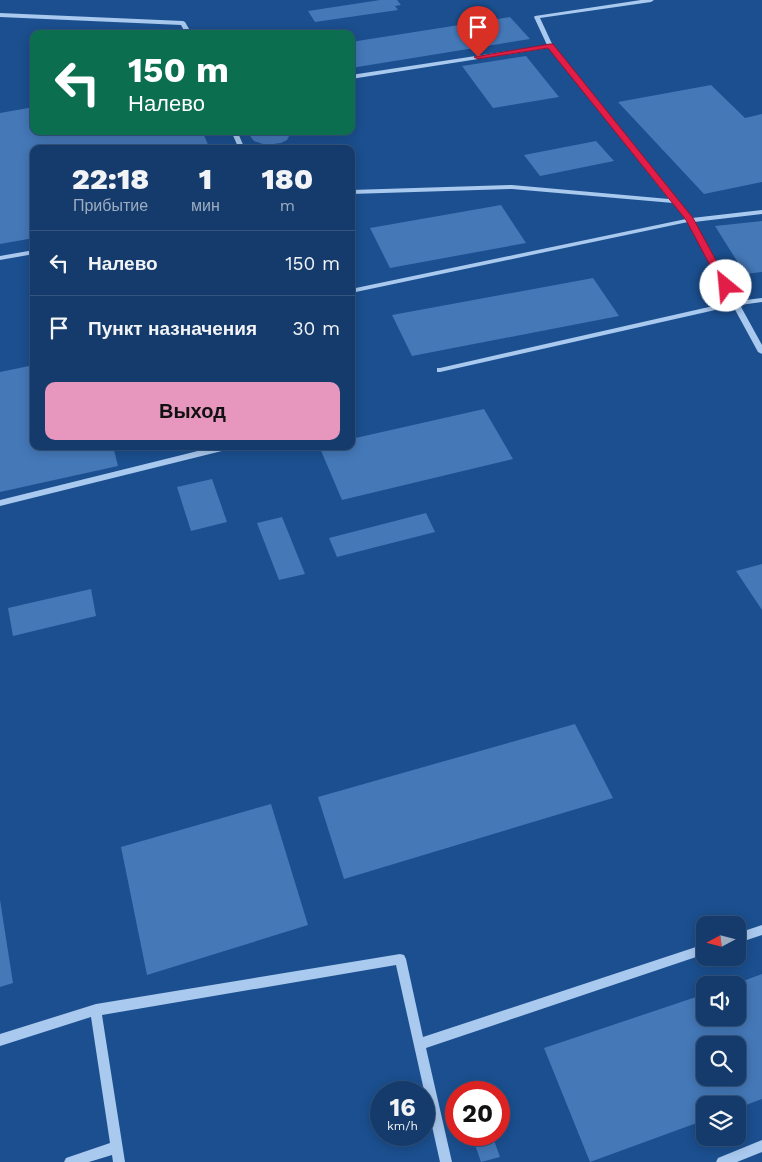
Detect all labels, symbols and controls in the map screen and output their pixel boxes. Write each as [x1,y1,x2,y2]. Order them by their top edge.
pin [457,6,499,57]
icon: arrive [464,13,492,41]
text: 150 m [128,49,229,91]
icon: left [45,50,110,115]
text: Налево [128,91,205,116]
text: 22:18 [72,161,149,196]
text: 1 [199,161,212,196]
text: 180 [261,161,313,196]
text: Прибытие [73,196,148,215]
text: мин [191,196,220,215]
text: m [280,196,295,215]
icon: left [45,249,73,277]
text: Налево [88,252,158,275]
text: 150 m [285,252,340,275]
position arrow [699,259,751,311]
icon: arrive [45,314,73,342]
text: Пункт назначения [88,317,257,340]
text: 30 m [293,317,340,340]
button: Выход [45,382,340,440]
north arrow [696,916,746,966]
map controls [696,916,746,1146]
button: sound [696,976,746,1026]
button: search [696,1036,746,1086]
speed limit sign: 20 [445,1081,510,1146]
text: 16 [389,1093,416,1122]
button: layers [696,1096,746,1146]
text: km/h [387,1119,418,1133]

